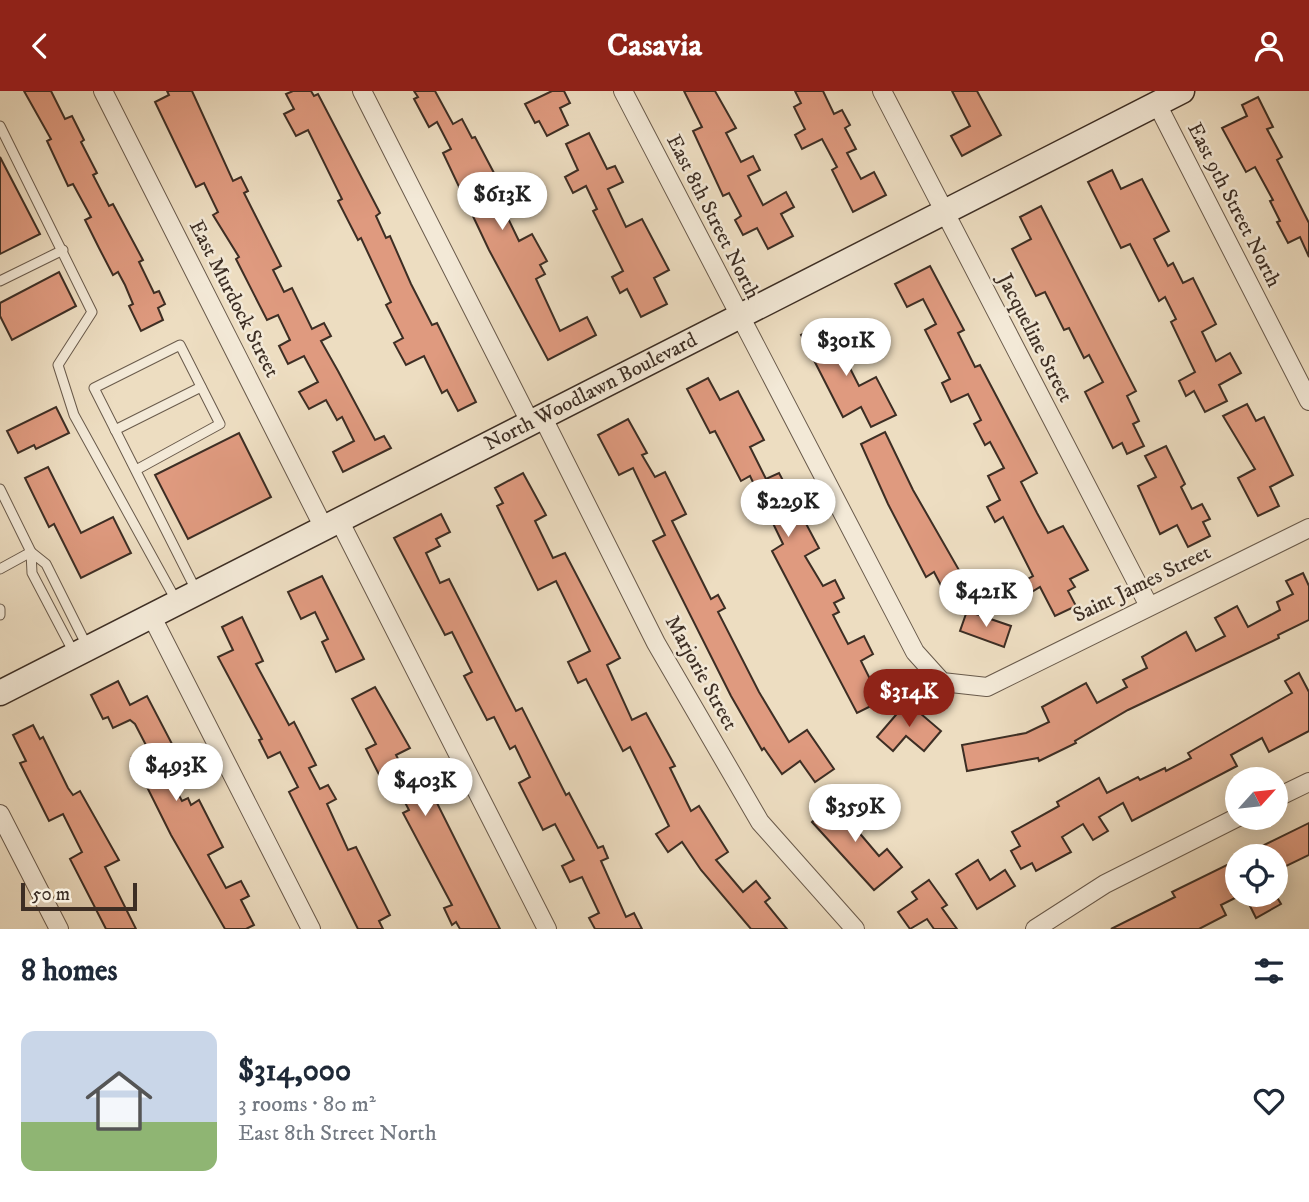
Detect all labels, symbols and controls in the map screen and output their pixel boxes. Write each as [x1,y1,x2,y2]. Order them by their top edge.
text: Casavia [607,26,702,66]
icon: back [21,27,59,65]
icon: person [1250,27,1288,65]
street label: East 9th Street North [1181,118,1287,292]
street label: East 8th Street North [660,130,766,304]
pin: $613K [453,173,551,232]
text: $613K [473,180,531,209]
street label: East Murdock Street [183,216,285,382]
street label: Jacqueline Street [991,268,1079,407]
pin: $301K [797,319,895,378]
text: $301K [817,326,875,355]
street label: North Woodlawn Boulevard [480,327,702,457]
pin: $229K [739,479,837,539]
text: $229K [757,487,819,516]
street label: Saint James Street [1069,539,1215,629]
pin: $421K [937,569,1035,629]
text: $421K [955,577,1017,606]
street label: Marjorie Street [659,611,743,735]
pin: $314K [860,669,958,729]
text: $314K [880,677,938,706]
pin: $493K [127,743,225,803]
text: $493K [145,751,207,780]
pin: $403K [376,759,474,818]
text: $403K [394,766,456,795]
north arrow [1225,767,1288,829]
map controls [1225,767,1288,907]
pin: $359K [806,785,904,844]
text: $359K [825,792,885,821]
button: locate [1225,844,1288,907]
scale bar [21,880,136,912]
text: 50 m [32,883,70,906]
icon: filters [1250,952,1288,990]
text: 8 homes [21,953,118,990]
text: $314,000 [238,1053,351,1090]
icon: home [77,1059,161,1143]
icon: heart [1250,1082,1288,1120]
text: 3 rooms · 80 m² [238,1090,376,1119]
text: East 8th Street North [238,1119,437,1148]

